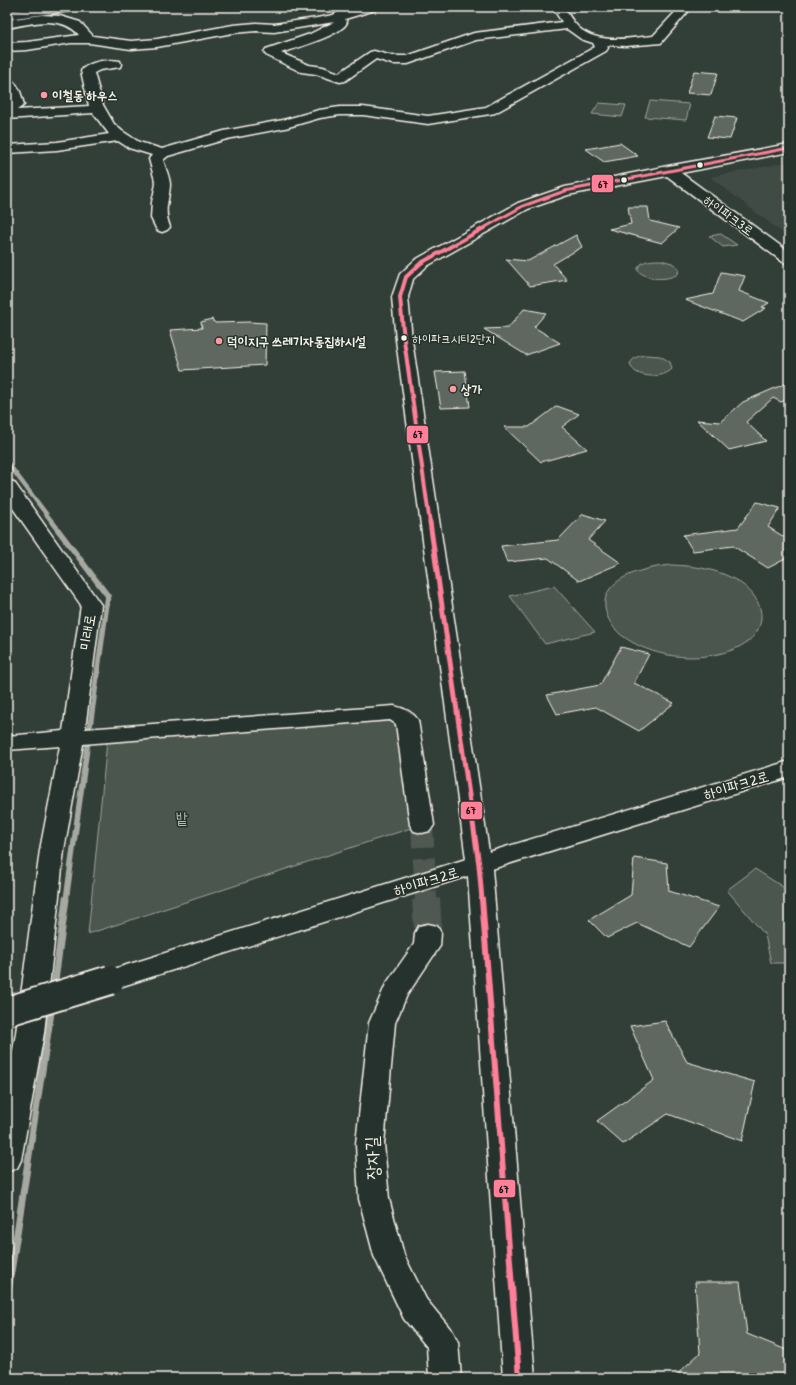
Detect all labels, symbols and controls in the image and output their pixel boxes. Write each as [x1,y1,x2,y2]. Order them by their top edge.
place label: 이철동 하우스 [52,86,118,104]
marker: 이철동 하우스 [39,90,49,100]
unlabelled marker [695,160,705,170]
line badge: 67 [591,174,614,193]
unlabelled marker [619,175,629,185]
text: 67 [598,177,608,191]
street label: 하이파크3로 [700,191,758,239]
place label: 하이파크시티2단지 [412,330,495,347]
place label: 덕이지구 쓰레기자동집하시설 [227,332,367,350]
marker: 하이파크시티2단지 [399,333,409,343]
marker: 덕이지구 쓰레기자동집하시설 [214,336,224,346]
place label: 상가 [460,380,482,398]
marker: 상가 [448,384,458,394]
line badge: 67 [406,425,429,444]
text: 67 [413,427,423,441]
street label: 미래로 [74,612,100,652]
street label: 하이파크2로 [701,765,771,805]
line badge: 67 [460,801,483,820]
text: 67 [466,803,476,817]
park label: 밭 [176,807,188,828]
street label: 하이파크2로 [391,861,461,901]
street label: 장자길 [359,1135,385,1180]
line badge: 67 [493,1179,516,1198]
text: 67 [499,1182,509,1196]

